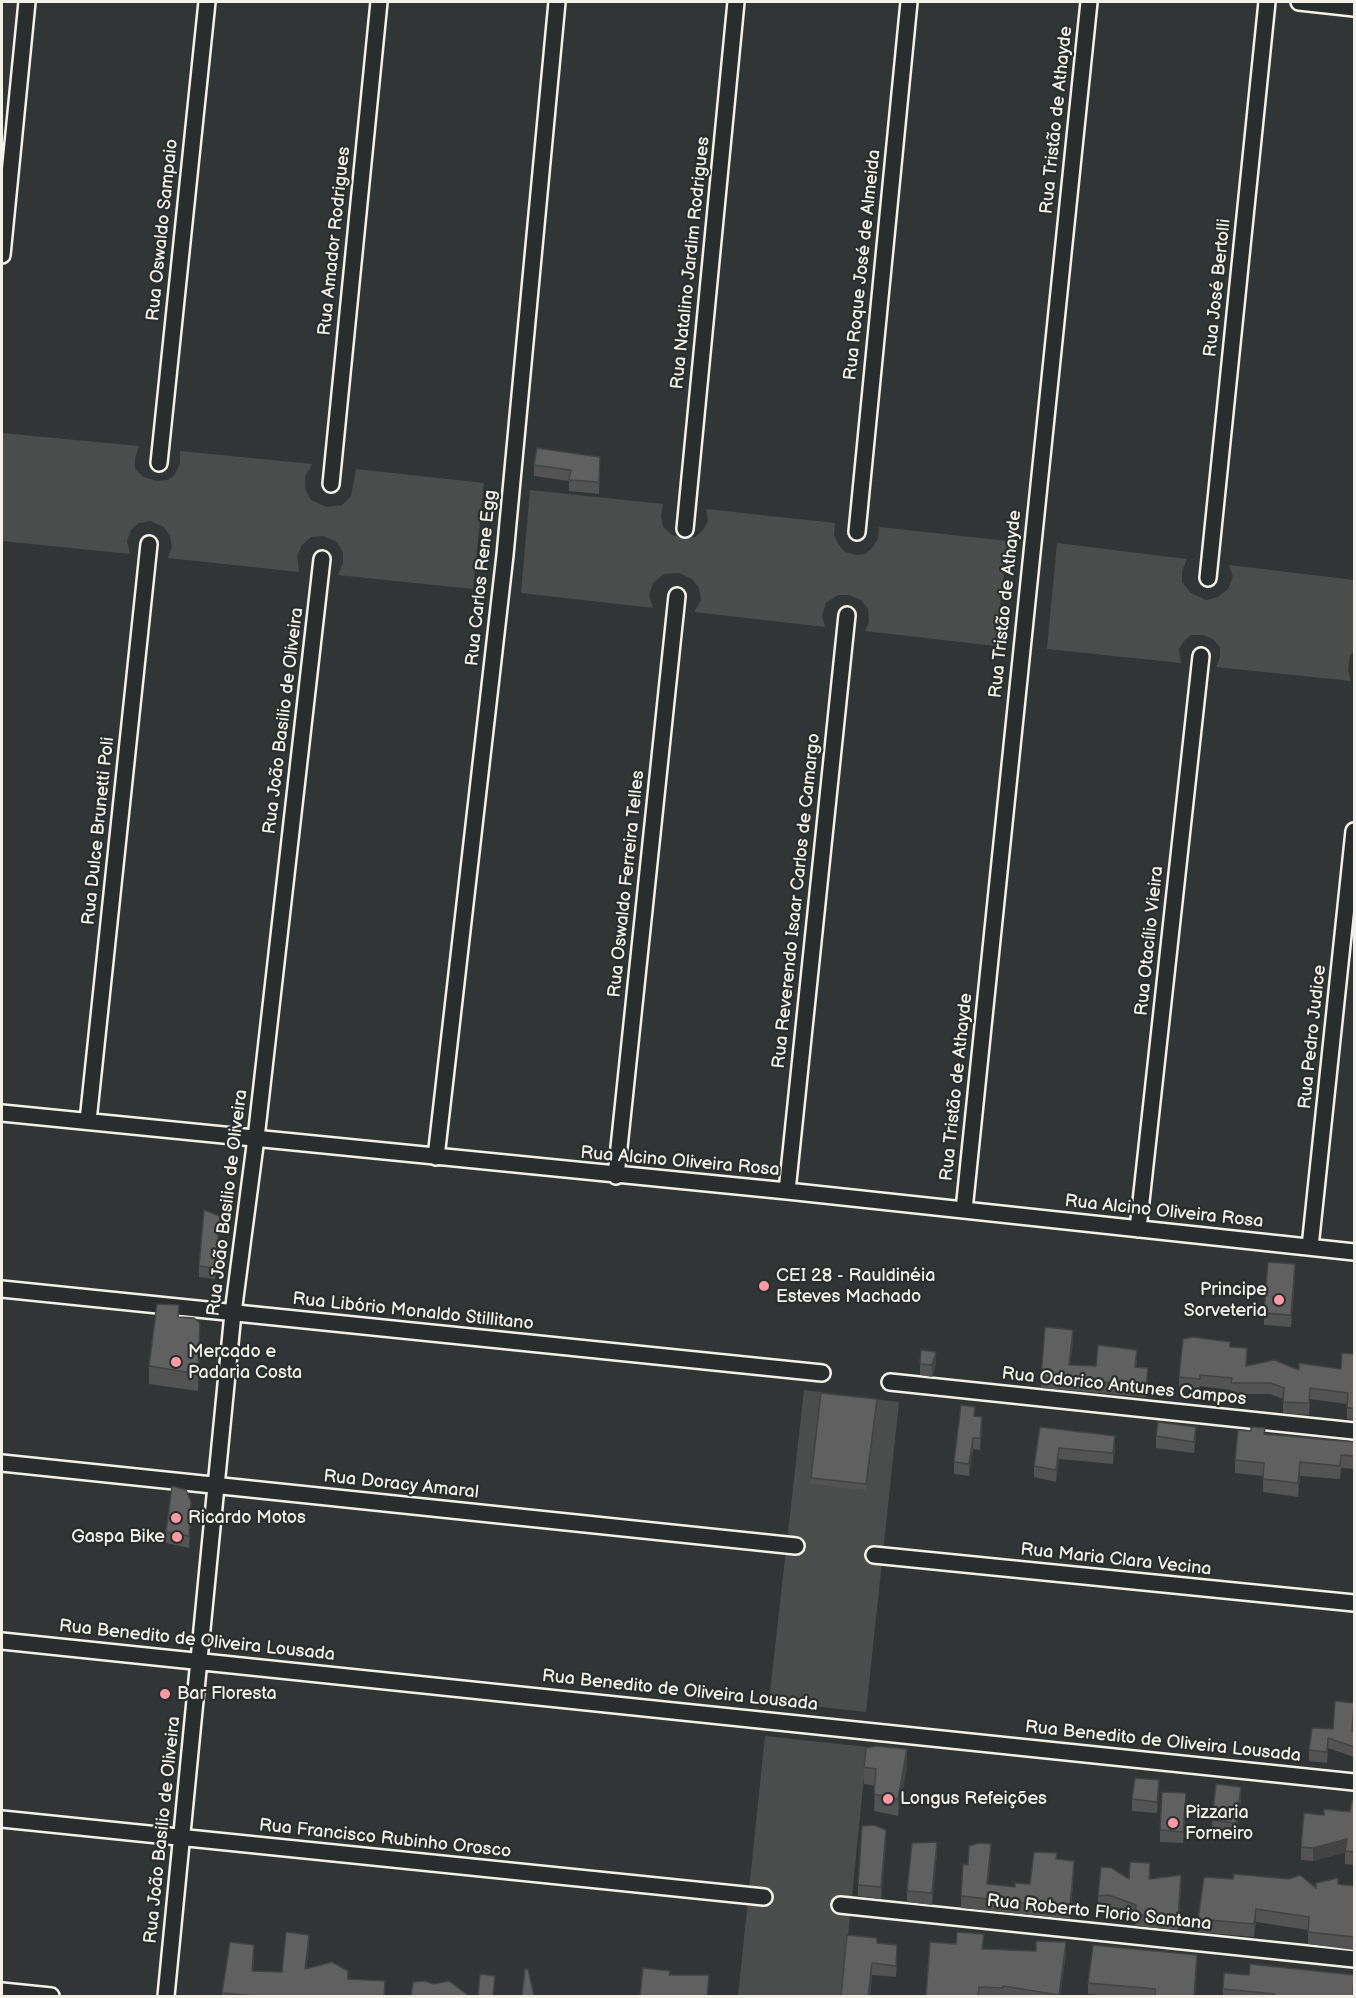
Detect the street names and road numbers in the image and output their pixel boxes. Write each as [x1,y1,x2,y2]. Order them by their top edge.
street label: Rua Tristão de Athayde [1036,25,1078,215]
street label: Rua Natalino Jardim Rodrigues [667,136,715,390]
street label: Rua Oswaldo Sampaio [143,138,183,322]
street label: Rua Amador Rodrigues [314,145,356,337]
street label: Rua Roque José de Almeida [840,149,886,381]
street label: Rua José Bertolli [1200,218,1236,358]
street label: Rua Carlos Rene Egg [462,489,502,667]
street label: Rua Tristão de Athayde [985,509,1027,699]
street label: Rua João Basilio de Oliveira [259,606,309,836]
street label: Rua Reverendo Isaar Carlos de Camargo [769,732,825,1070]
street label: Rua Dulce Brunetti Poli [78,736,120,926]
street label: Rua Oswaldo Ferreira Telles [604,769,650,999]
street label: Rua Otacílio Vieira [1131,865,1169,1017]
street label: Rua Pedro Judice [1295,964,1331,1110]
street label: Rua Tristão de Athayde [936,992,978,1182]
street label: Rua João Basilio de Oliveira [203,1088,253,1318]
street label: Rua Alcino Oliveira Rosa [580,1143,780,1181]
street label: Rua Alcino Oliveira Rosa [1064,1191,1264,1233]
street label: Rua Libório Monaldo Stillitano [291,1289,535,1335]
street label: Rua Odorico Antunes Campos [1001,1363,1247,1411]
street label: Rua Doracy Amaral [322,1466,480,1504]
street label: Rua Maria Clara Vecina [1019,1539,1213,1581]
street label: Rua Benedito de Oliveira Lousada [58,1616,336,1666]
street label: Rua Benedito de Oliveira Lousada [541,1666,819,1716]
street label: Rua João Basilio de Oliveira [140,1715,186,1945]
street label: Rua Benedito de Oliveira Lousada [1024,1717,1302,1767]
street label: Rua Francisco Rubinho Orosco [258,1815,512,1863]
street label: Rua Roberto Florio Santana [986,1890,1212,1936]

